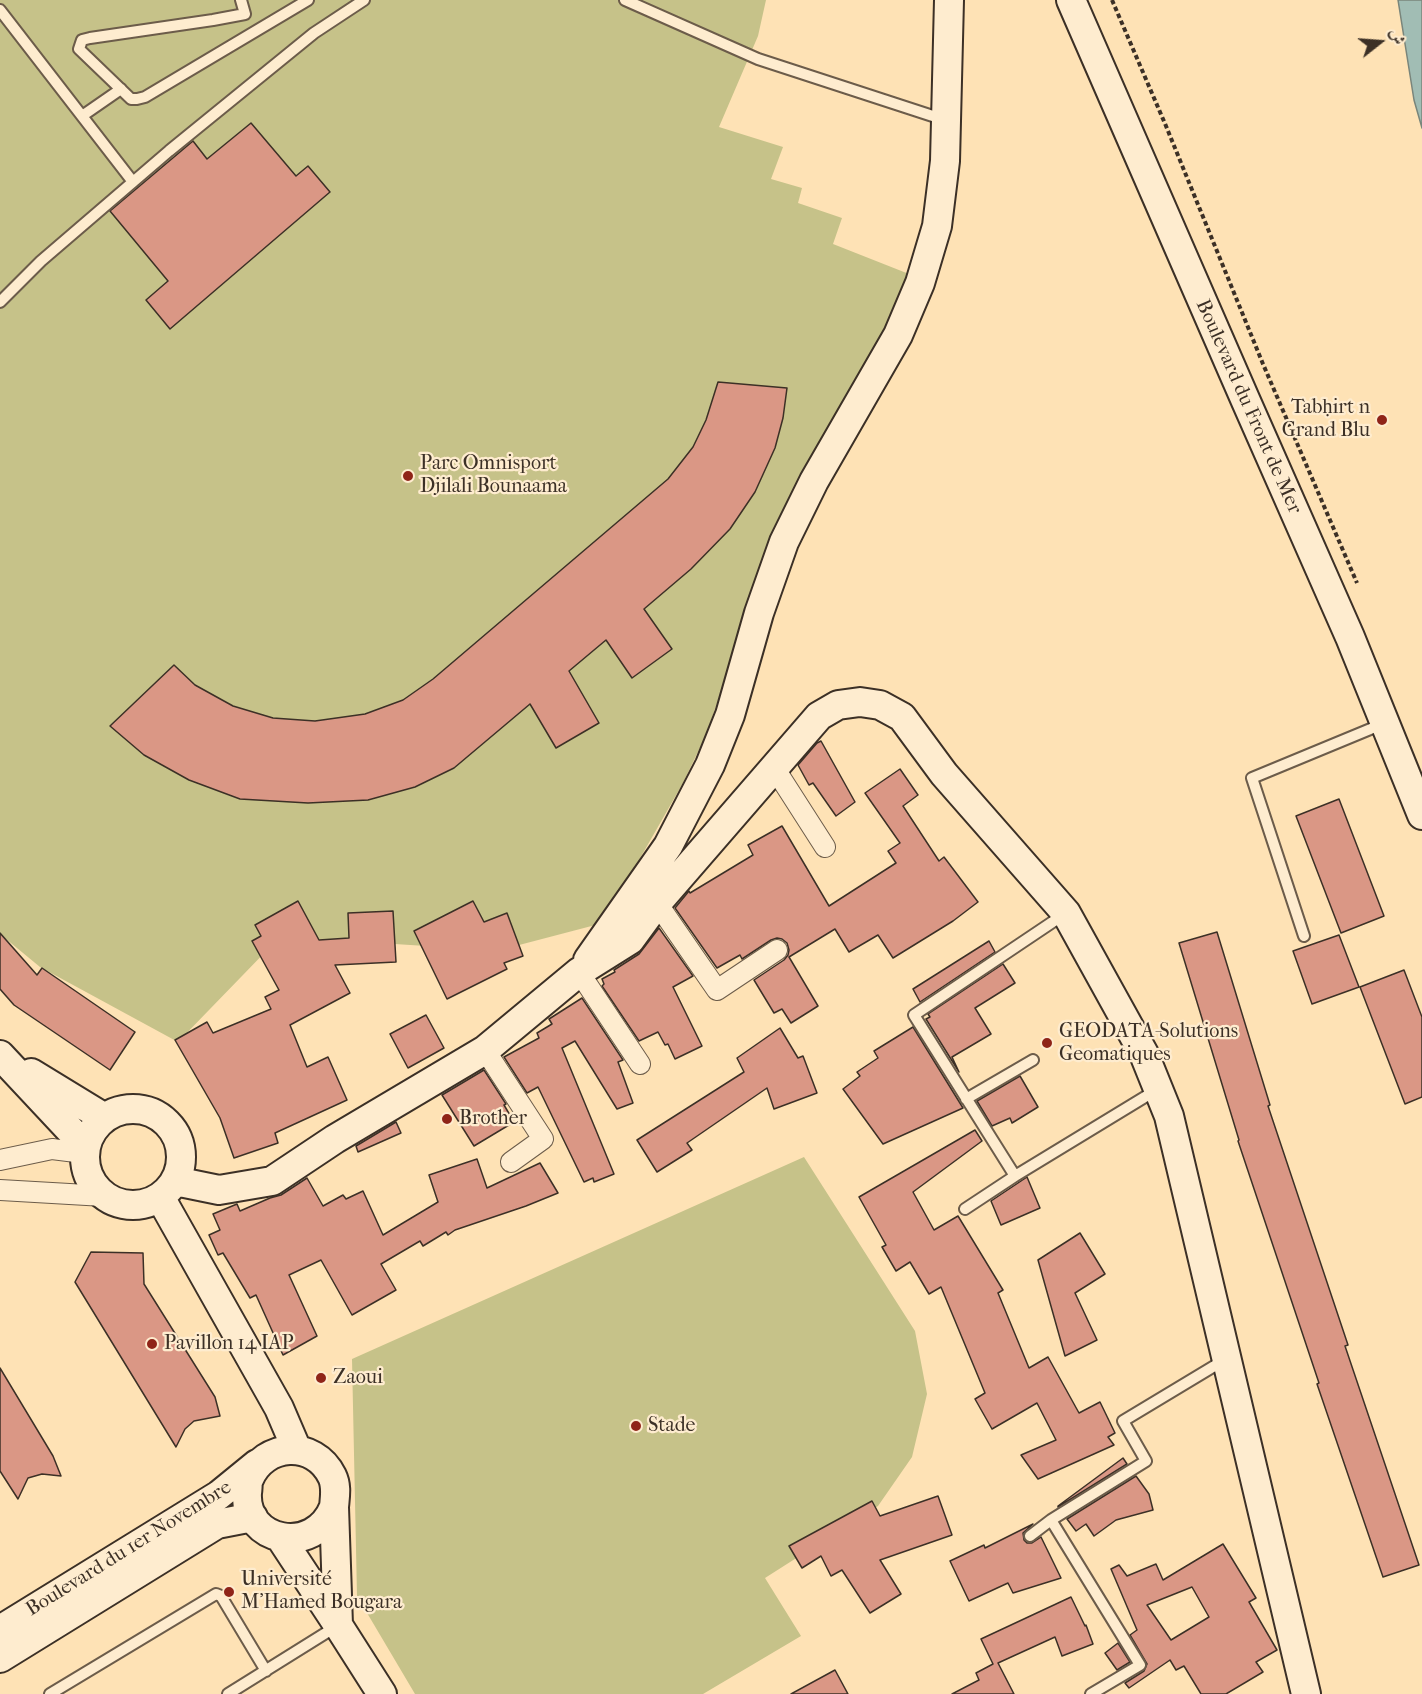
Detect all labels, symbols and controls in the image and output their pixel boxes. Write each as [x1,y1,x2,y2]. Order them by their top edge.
north arrow [1350,12,1410,72]
text: ش [1386,26,1409,47]
street label: Boulevard du Front de Mer [1190,296,1306,518]
place label: Tabḥirt n Grand Blu [1282,396,1370,443]
marker: Tabḥirt n Grand Blu [1375,413,1389,427]
place label: Parc Omnisport Djilali Bounaama [420,452,567,499]
marker: Parc Omnisport Djilali Bounaama [401,469,415,483]
place label: GEODATA-Solutions Geomatiques [1059,1020,1238,1067]
marker: GEODATA-Solutions Geomatiques [1040,1036,1054,1050]
place label: Brother [459,1107,527,1131]
marker: Brother [440,1112,454,1126]
place label: Pavillon 14 IAP [164,1332,294,1356]
marker: Pavillon 14 IAP [145,1337,159,1351]
place label: Zaoui [333,1366,383,1390]
marker: Zaoui [314,1371,328,1385]
place label: Stade [648,1414,696,1438]
marker: Stade [629,1419,643,1433]
street label: Boulevard du 1er Novembre [22,1476,236,1622]
place label: Université M'Hamed Bougara [241,1568,402,1615]
marker: Université M'Hamed Bougara [222,1585,236,1599]

